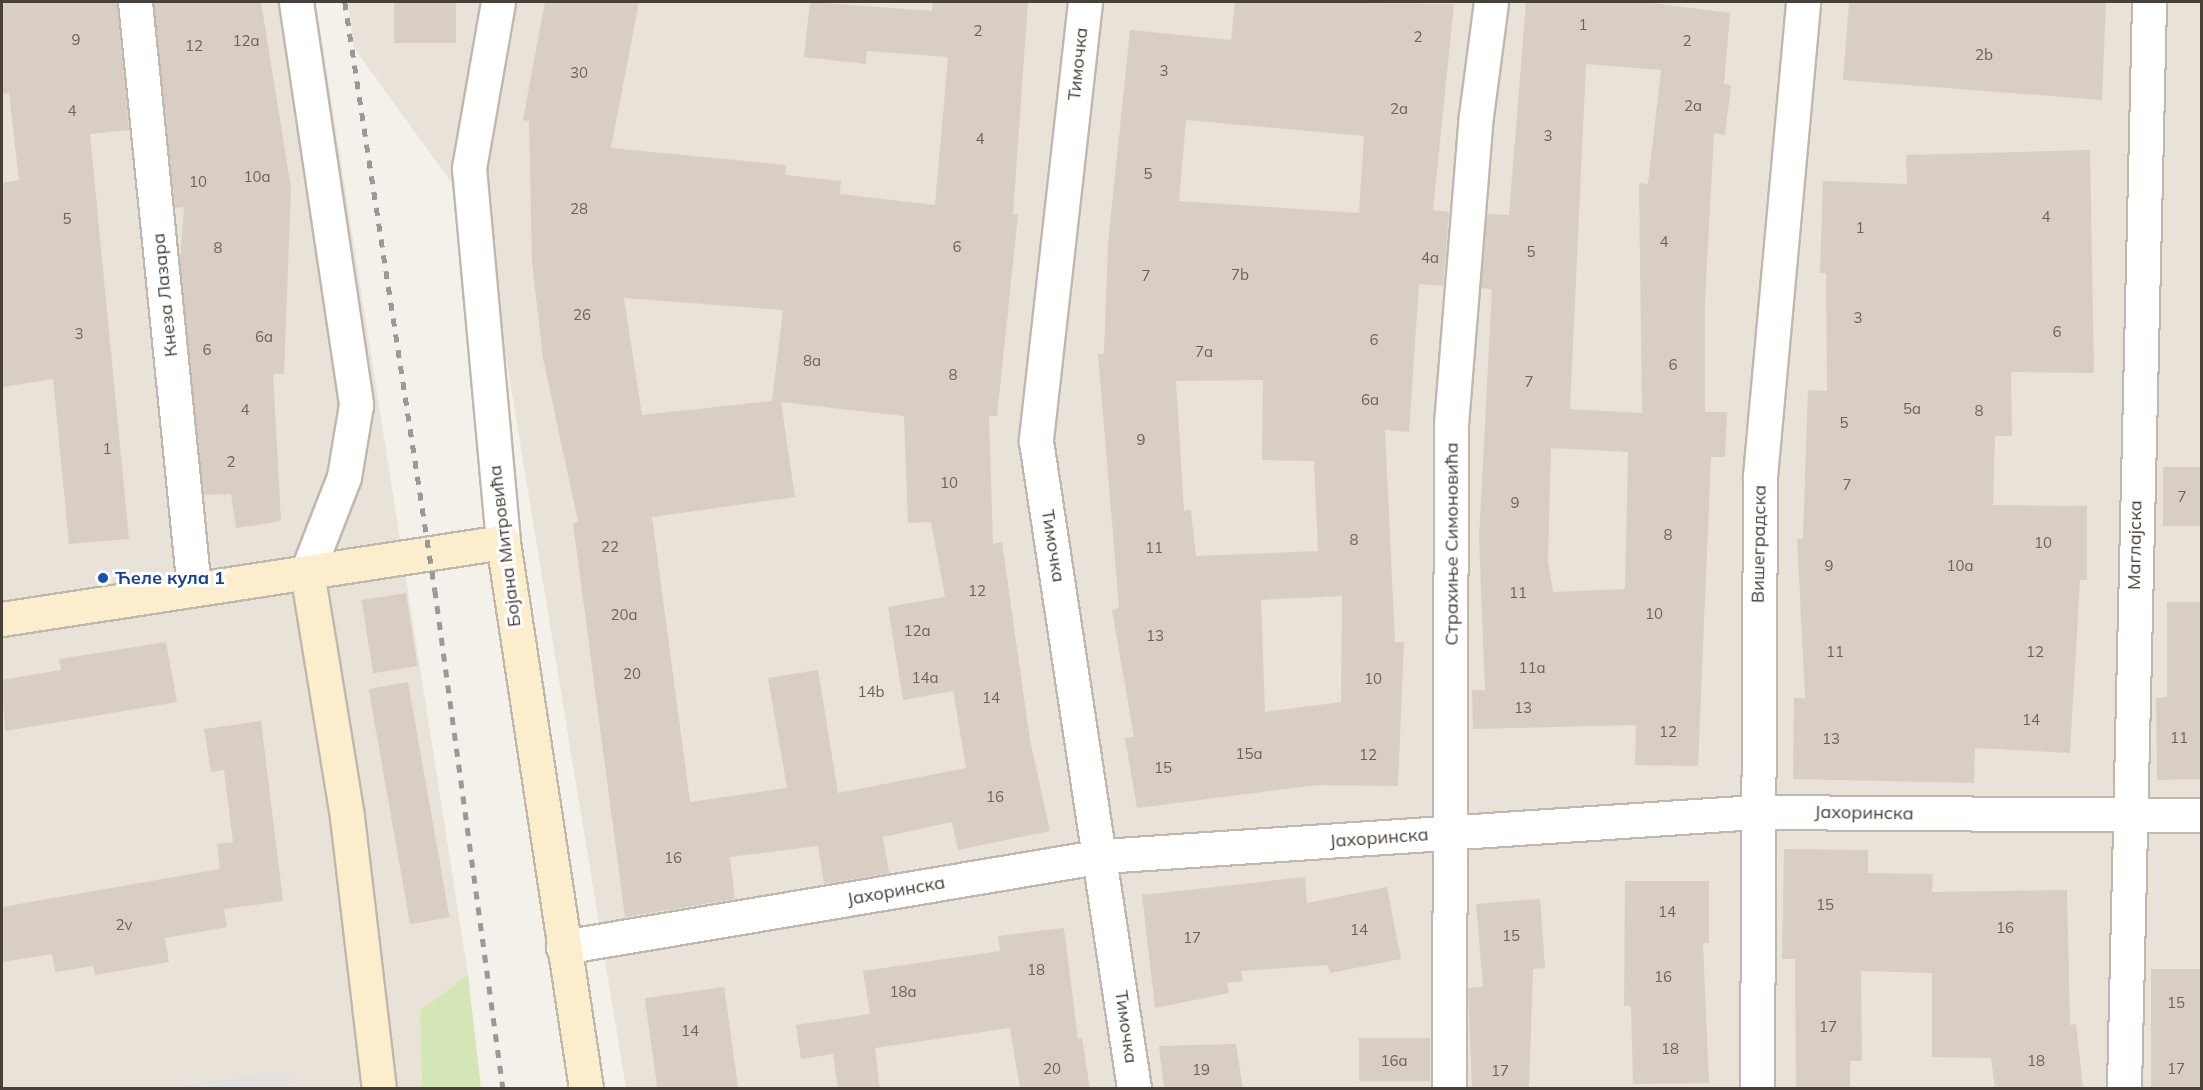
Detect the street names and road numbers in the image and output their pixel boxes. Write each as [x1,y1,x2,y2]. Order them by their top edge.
street label: Тимочка [1063,26,1093,102]
street label: Кнеза Лазара [148,232,182,358]
street label: Страхиње Симоновића [1441,442,1463,646]
street label: Бојана Митровића [484,464,526,628]
street label: Вишеградска [1747,485,1771,603]
street label: Маглајска [2123,500,2147,590]
street label: Тимочка [1037,508,1069,584]
street label: Јахоринска [1814,801,1914,825]
street label: Јахоринска [1329,824,1429,852]
street label: Јахоринска [845,872,947,910]
street label: Тимочка [1110,989,1142,1065]

